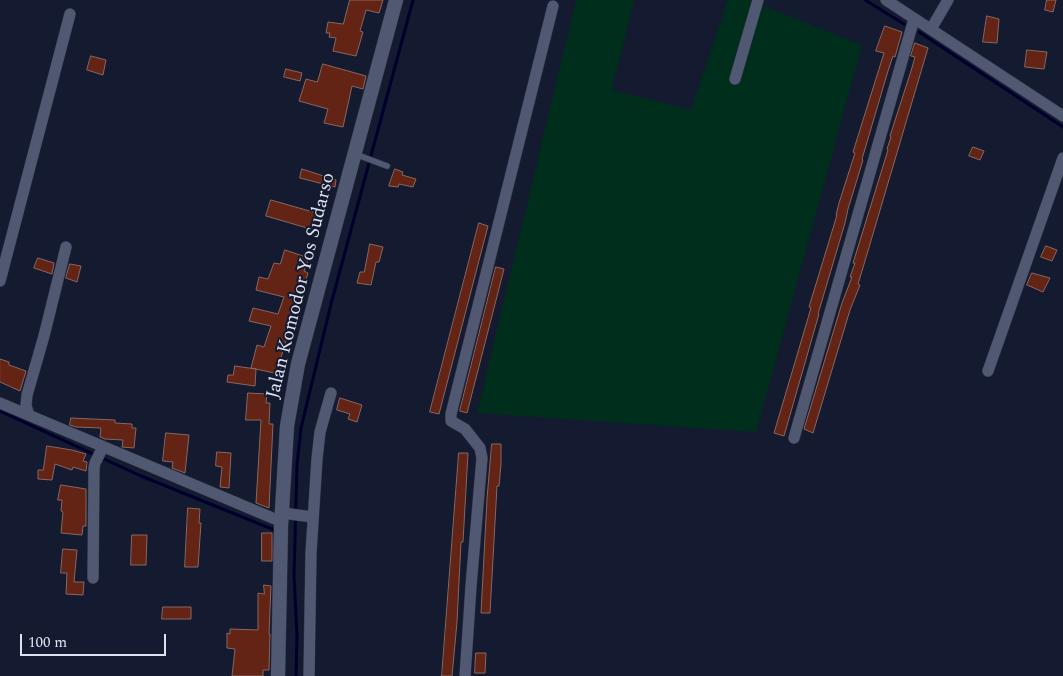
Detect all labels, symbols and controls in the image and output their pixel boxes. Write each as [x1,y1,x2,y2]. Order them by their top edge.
street label: Jalan Komodor Yos Sudarso [263,171,341,401]
scale bar [22,624,169,656]
text: 100 m [28,631,67,654]

